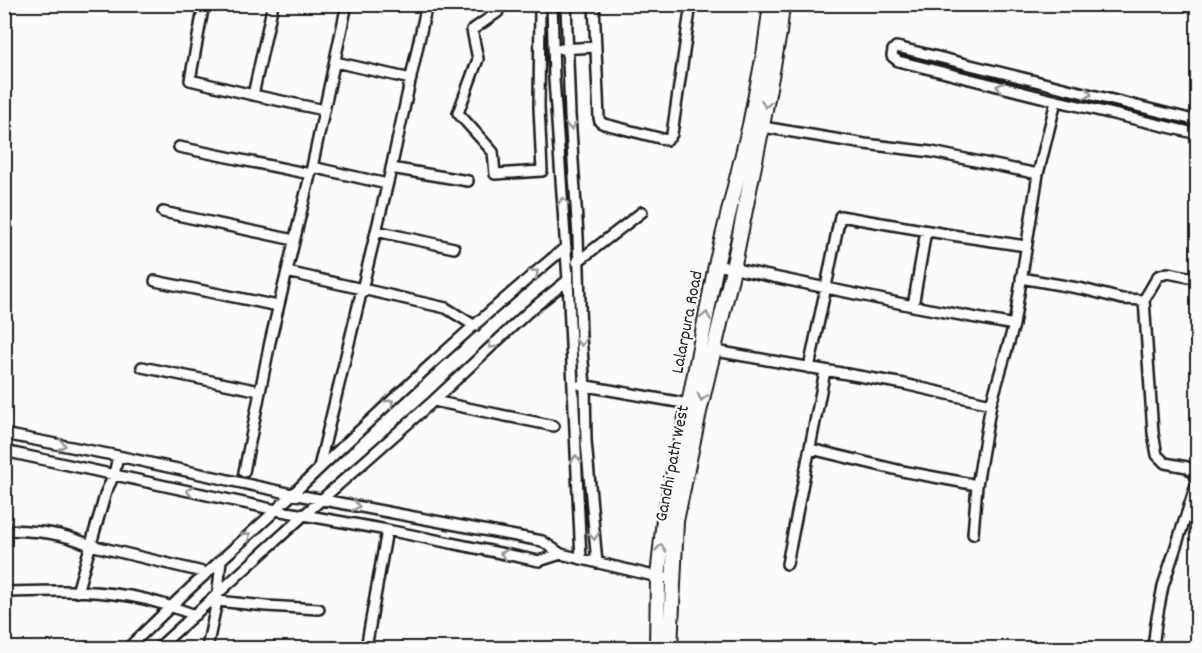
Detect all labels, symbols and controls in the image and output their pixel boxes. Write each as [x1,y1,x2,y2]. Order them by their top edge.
one-way arrow [995,81,1005,94]
one-way arrow [1083,86,1093,99]
one-way arrow [760,98,773,108]
one-way arrow [564,121,577,130]
one-way arrow [556,196,569,205]
one-way arrow [528,269,539,280]
street label: Lalarpura Road [666,269,711,376]
one-way arrow [699,311,712,321]
one-way arrow [574,337,587,346]
one-way arrow [489,338,500,349]
one-way arrow [697,392,710,402]
one-way arrow [383,399,393,410]
street label: Gandhi path West [650,403,697,524]
one-way arrow [57,438,67,451]
one-way arrow [570,454,583,463]
one-way arrow [185,486,195,499]
one-way arrow [350,499,360,512]
one-way arrow [587,531,600,541]
one-way arrow [240,532,251,543]
one-way arrow [654,544,667,553]
one-way arrow [500,548,510,561]

